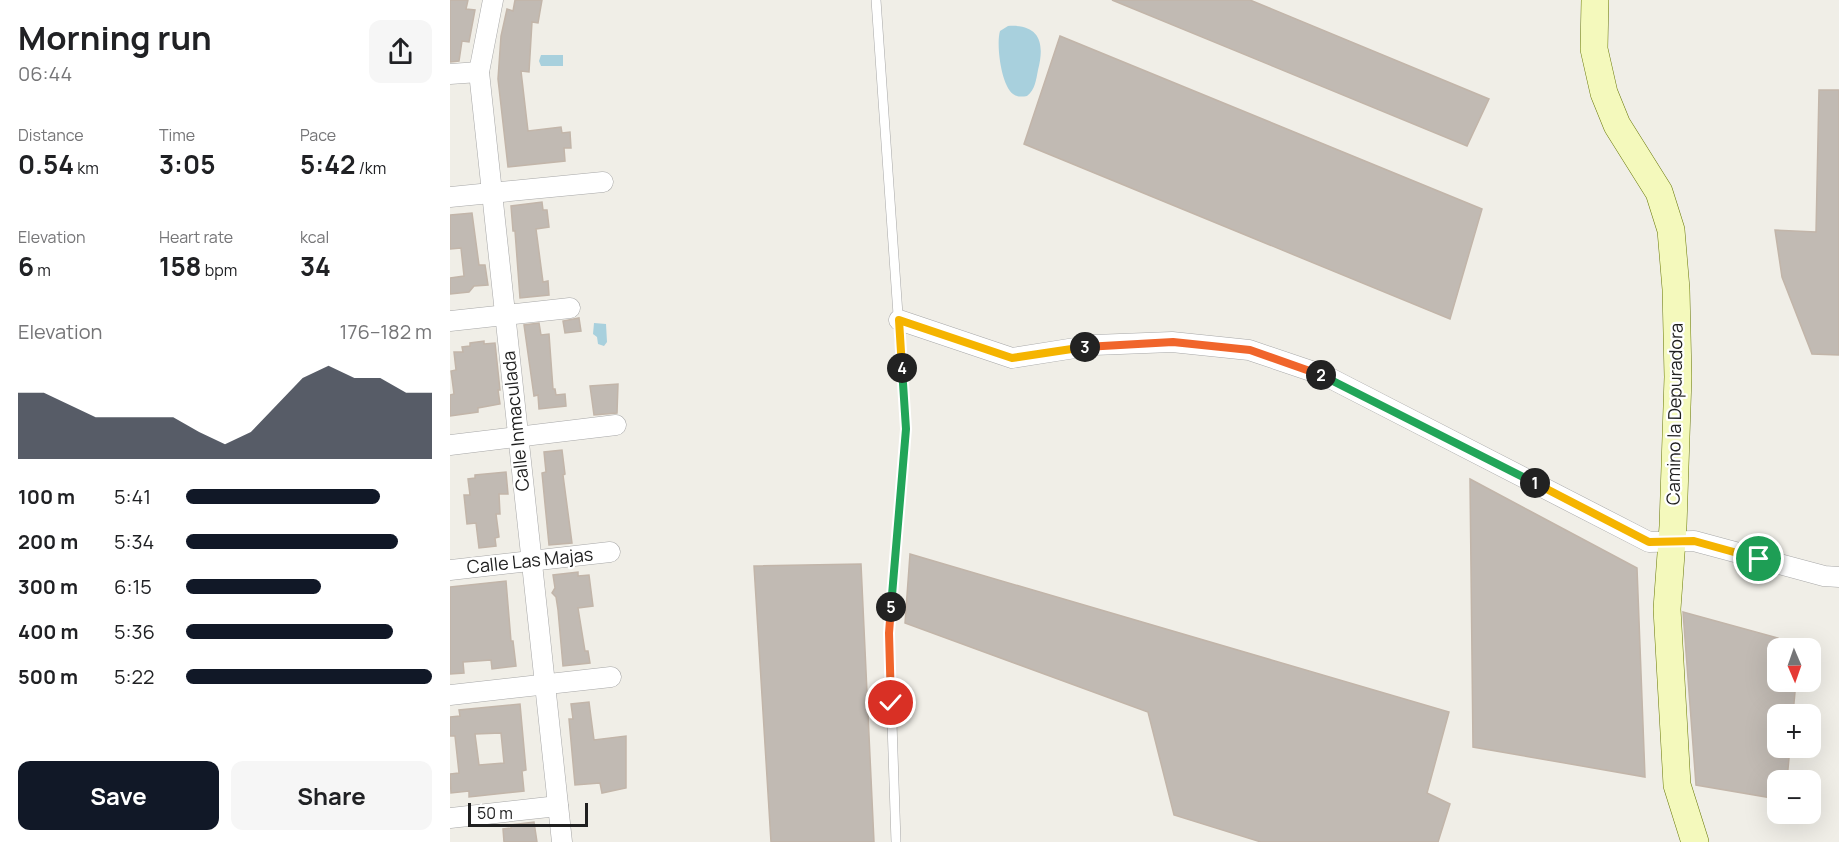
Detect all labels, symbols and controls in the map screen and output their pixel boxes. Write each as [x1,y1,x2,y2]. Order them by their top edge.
text: Morning run [18,15,212,60]
button: share [369,20,432,83]
text: 06:44 [18,60,72,87]
text: Distance [18,124,84,146]
text: Time [159,124,195,146]
text: Pace [300,124,336,146]
text: 0.54 [18,146,74,182]
text: 3:05 [159,146,215,182]
text: 5:42 [300,146,355,182]
text: km [74,157,99,179]
text: /km [355,157,386,179]
text: Elevation [18,226,86,248]
text: Heart rate [159,226,233,248]
text: kcal [300,226,329,248]
text: 6 [18,248,34,284]
text: 158 [159,248,202,284]
text: 34 [300,248,331,284]
text: m [34,259,51,281]
text: bpm [202,259,237,281]
text: Elevation [18,318,102,345]
text: 176–182 m [340,318,432,345]
street label: Camino la Depuradora [1660,323,1688,505]
pin: 3 [1070,332,1100,362]
text: 3 [1080,336,1090,358]
street label: Calle Inmaculada [496,350,534,493]
pin: 4 [887,353,917,383]
text: 4 [897,357,907,379]
pin: 2 [1306,360,1336,390]
text: 2 [1316,364,1326,386]
pin: 1 [1520,468,1550,498]
text: 1 [1531,472,1539,494]
text: 100 m [18,483,75,510]
text: 5:41 [114,483,151,510]
text: 200 m [18,528,78,555]
text: 5:34 [114,528,154,555]
pin [1733,533,1784,584]
street label: Calle Las Majas [466,541,594,579]
icon: arrive [1742,542,1775,575]
text: 300 m [18,573,78,600]
text: 6:15 [114,573,152,600]
pin: 5 [876,592,906,622]
text: 5 [886,596,896,618]
text: 400 m [18,618,78,645]
text: 5:36 [114,618,155,645]
north arrow [1767,638,1821,692]
map controls [1767,638,1821,824]
text: 500 m [18,663,78,690]
text: 5:22 [114,663,154,690]
pin [865,677,916,728]
icon: check [874,686,907,719]
button: + [1767,704,1821,758]
button: Save [18,761,219,830]
button: Share [231,761,432,830]
button: − [1767,770,1821,824]
scale bar [468,800,588,828]
text: 50 m [477,802,513,824]

